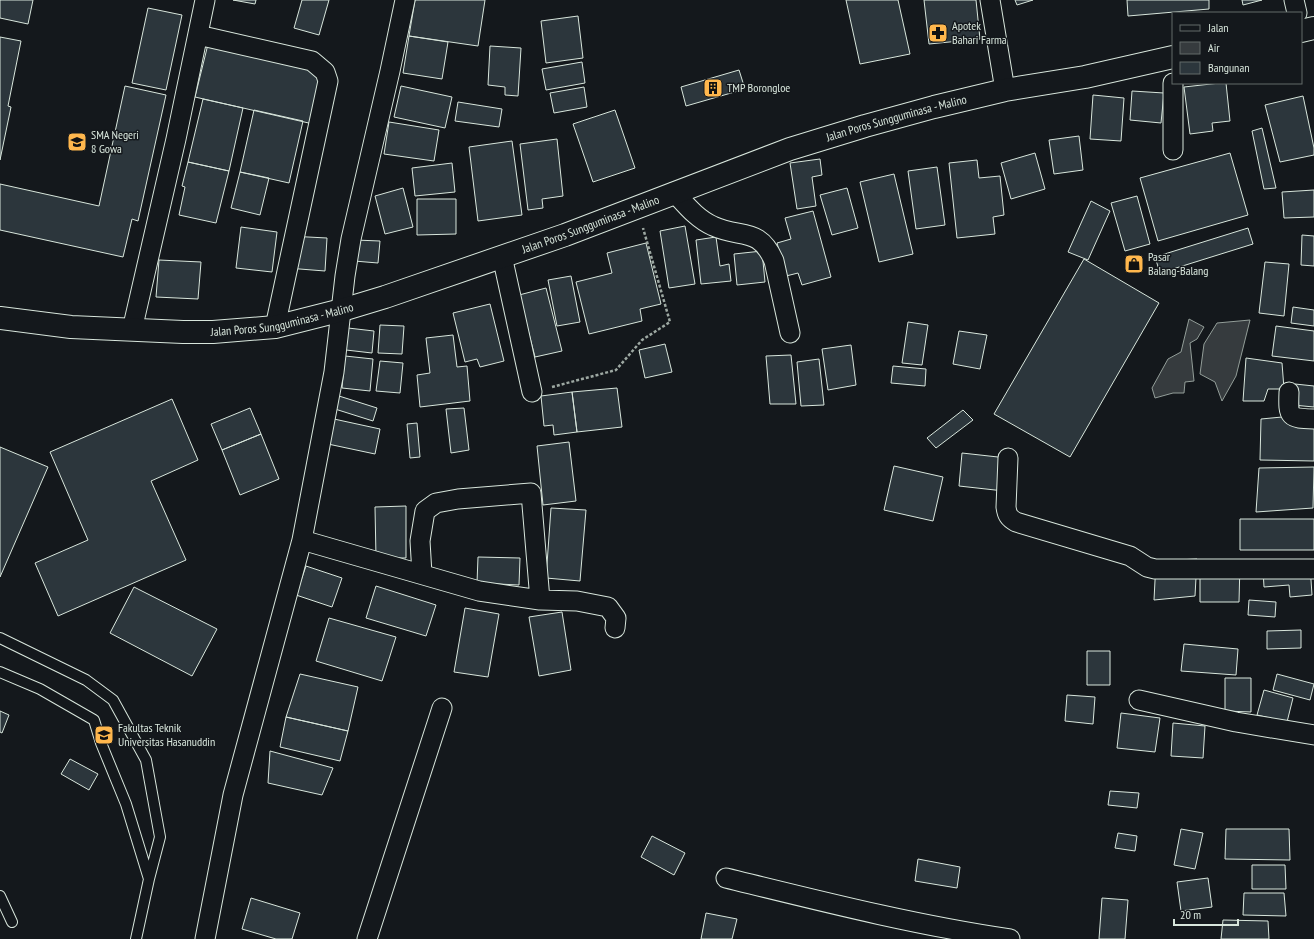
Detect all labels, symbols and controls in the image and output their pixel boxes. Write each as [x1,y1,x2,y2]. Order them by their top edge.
legend [1172,12,1302,84]
place label: Apotek Bahari Farma [952,18,1007,47]
text: Jalan [1207,20,1229,35]
pharmacy icon: Apotek Bahari Farma [927,22,949,44]
text: Air [1208,40,1220,55]
text: Bangunan [1208,60,1249,75]
building icon: TMP Borongloe [702,77,724,99]
place label: TMP Borongloe [727,80,790,95]
street label: Jalan Poros Sungguminasa - Malino [823,91,968,145]
place label: SMA Negeri 8 Gowa [91,127,139,156]
school or university icon: SMA Negeri 8 Gowa [66,131,88,153]
street label: Jalan Poros Sungguminasa - Malino [519,192,661,257]
place label: Pasar Balang-Balang [1148,249,1209,278]
shop icon: Pasar Balang-Balang [1123,253,1145,275]
street label: Jalan Poros Sungguminasa - Malino [210,299,355,339]
place label: Fakultas Teknik Universitas Hasanuddin [118,720,215,749]
school or university icon: Fakultas Teknik Universitas Hasanuddin [93,724,115,746]
scale bar [1174,901,1238,927]
text: 20 m [1180,907,1201,922]

